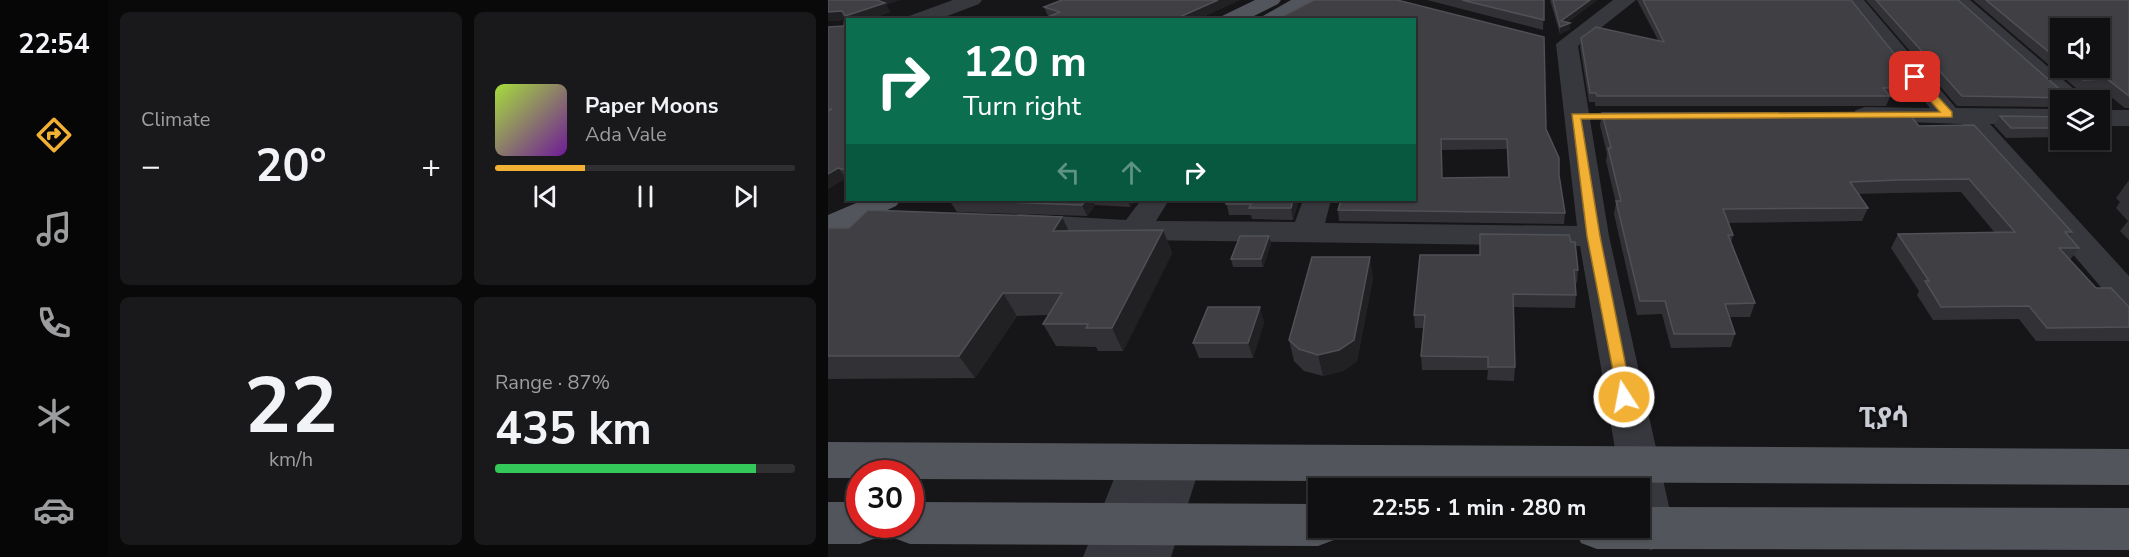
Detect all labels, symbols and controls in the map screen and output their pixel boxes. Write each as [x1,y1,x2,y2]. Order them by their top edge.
map controls [2050,18,2110,150]
button: sound [2050,18,2110,78]
text: 22:54 [18,26,90,63]
text: 120 m [963,34,1087,91]
icon: right [864,42,942,120]
pin [1889,51,1940,102]
icon: arrive [1898,60,1931,93]
text: Turn right [963,88,1081,125]
button: layers [2050,90,2110,150]
text: Paper Moons [585,91,719,121]
text: Climate [141,106,210,133]
icon: directions [33,114,75,156]
text: Ada Vale [585,121,667,148]
text: 20° [255,136,327,197]
text: − [141,144,161,189]
text: + [421,144,441,189]
icon: left [1052,156,1085,189]
icon: ahead [1115,156,1148,189]
icon: right [1178,156,1211,189]
icon: previous [529,180,562,213]
icon: pause [629,180,662,213]
icon: next [729,180,762,213]
icon: music [33,208,75,250]
icon: phone [33,302,75,344]
text: 22 [244,353,338,460]
position arrow [1592,365,1656,429]
text: Range · 87% [495,369,610,396]
icon: climate [33,395,75,437]
text: 435 km [495,399,652,460]
district label: ፒያሳ [1859,399,1909,437]
text: km/h [269,446,313,473]
speed limit sign: 30 [846,460,924,538]
icon: car [33,489,75,531]
text: 22:55 · 1 min · 280 m [1372,493,1586,523]

